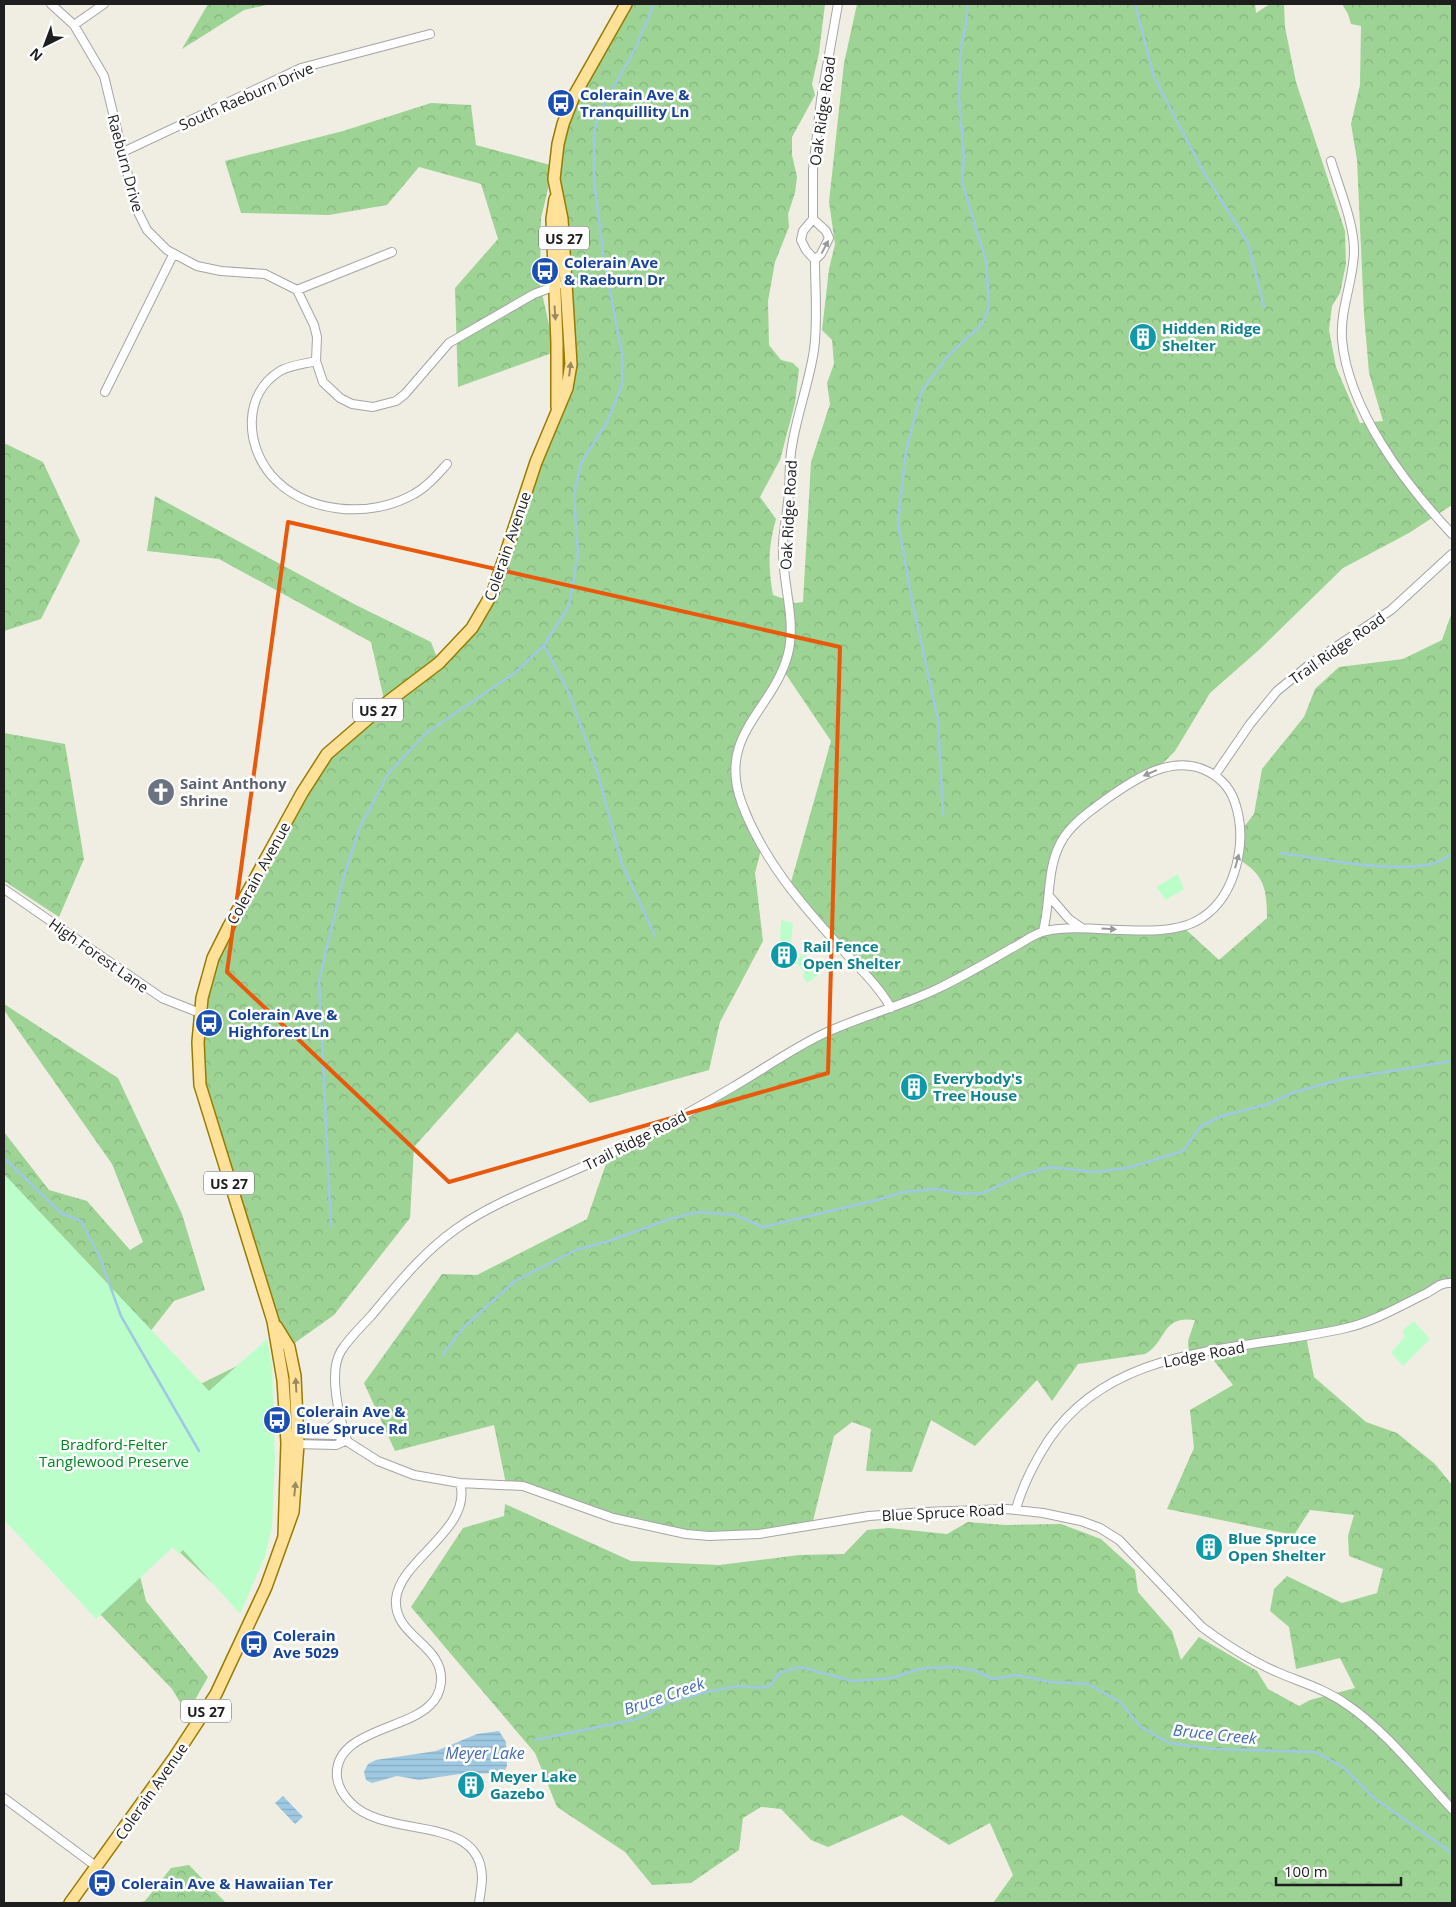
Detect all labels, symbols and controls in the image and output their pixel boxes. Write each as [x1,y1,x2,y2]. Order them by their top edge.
north arrow [20,20,70,70]
text: N [25,44,47,66]
street label: Oak Ridge Road [804,55,840,167]
street label: South Raeburn Drive [176,57,316,135]
place label: Colerain Ave & Tranquillity Ln [580,84,690,121]
bus stop icon: Colerain Ave & Tranquillity Ln [546,88,576,118]
street label: Raeburn Drive [103,112,149,214]
road number: US 27 [539,227,589,250]
one-way arrow [821,240,829,254]
place label: Colerain Ave & Raeburn Dr [564,252,665,289]
bus stop icon: Colerain Ave & Raeburn Dr [530,256,560,286]
one-way arrow [551,305,559,321]
place label: Hidden Ridge Shelter [1162,318,1261,355]
building icon: Hidden Ridge Shelter [1128,322,1158,352]
one-way arrow [566,361,574,377]
street label: Oak Ridge Road [775,459,801,571]
street label: Colerain Avenue [479,489,535,603]
street label: Trail Ridge Road [1285,607,1389,689]
road number: US 27 [353,698,403,722]
one-way arrow [1143,770,1157,778]
place label: Saint Anthony Shrine [180,773,287,810]
church icon: Saint Anthony Shrine [146,777,176,807]
street label: Colerain Avenue [222,818,294,928]
one-way arrow [1233,854,1241,869]
street label: High Forest Lane [45,913,153,997]
one-way arrow [1101,926,1117,934]
place label: Rail Fence Open Shelter [803,936,901,973]
building icon: Rail Fence Open Shelter [769,940,799,970]
place label: Colerain Ave & Highforest Ln [228,1004,338,1041]
bus stop icon: Colerain Ave & Highforest Ln [194,1008,224,1038]
place label: Everybody's Tree House [933,1068,1022,1105]
building icon: Everybody's Tree House [899,1072,929,1102]
street label: Trail Ridge Road [580,1106,690,1174]
road number: US 27 [204,1172,254,1194]
street label: Lodge Road [1162,1336,1246,1372]
one-way arrow [291,1377,299,1393]
place label: Colerain Ave & Blue Spruce Rd [296,1401,408,1438]
bus stop icon: Colerain Ave & Blue Spruce Rd [262,1405,292,1435]
park label: Bradford-Felter Tanglewood Preserve [39,1434,189,1471]
one-way arrow [291,1481,299,1497]
street label: Blue Spruce Road [881,1499,1005,1525]
place label: Blue Spruce Open Shelter [1228,1528,1326,1565]
building icon: Blue Spruce Open Shelter [1194,1532,1224,1562]
place label: Colerain Ave 5029 [273,1625,339,1662]
bus stop icon: Colerain Ave 5029 [239,1629,269,1659]
water label: Bruce Creek [621,1672,708,1720]
road number: US 27 [181,1700,231,1722]
water label: Bruce Creek [1172,1719,1259,1749]
street label: Colerain Avenue [110,1738,192,1844]
water label: Meyer Lake [445,1742,525,1764]
place label: Meyer Lake Gazebo [490,1766,577,1803]
building icon: Meyer Lake Gazebo [456,1770,486,1800]
scale bar [1276,1854,1401,1886]
text: 100 m [1284,1861,1328,1881]
bus stop icon: Colerain Ave & Hawaiian Ter [87,1868,117,1898]
place label: Colerain Ave & Hawaiian Ter [121,1873,333,1893]

